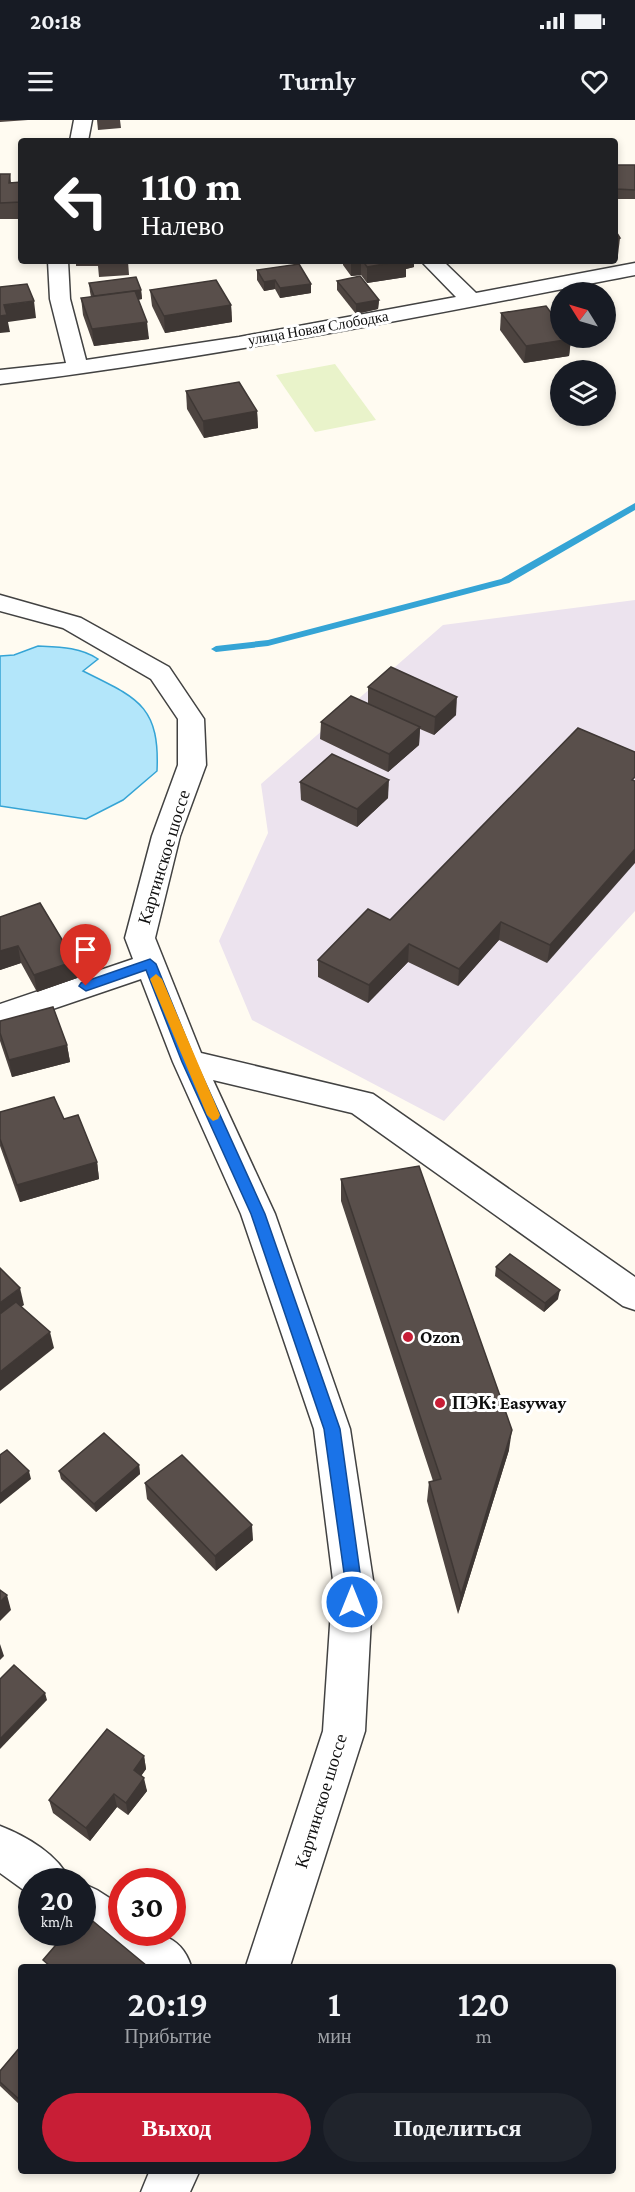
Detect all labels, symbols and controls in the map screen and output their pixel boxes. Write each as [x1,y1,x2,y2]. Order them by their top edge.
text: 20:18 [30,9,82,34]
icon: menu [24,65,57,98]
icon: heart [578,65,611,98]
text: Turnly [279,66,356,96]
icon: left [42,162,120,240]
text: 110 m [141,162,242,209]
text: Налево [141,211,224,241]
north arrow [550,282,616,348]
map controls [550,282,616,426]
street label: улица Новая Слободка [246,308,390,348]
button: layers [550,360,616,426]
street label: Картинское шоссе [134,787,194,927]
pin [60,924,111,986]
icon: arrive [69,933,102,966]
place label: Ozon [420,1327,461,1347]
marker: Ozon [401,1330,415,1344]
place label: ПЭК: Easyway [452,1393,567,1413]
marker: ПЭК: Easyway [433,1396,447,1410]
position arrow [320,1570,384,1634]
street label: Картинское шоссе [291,1731,351,1871]
speed limit sign: 30 [108,1868,186,1946]
text: 20 [40,1883,74,1916]
text: km/h [41,1914,73,1930]
text: 20:19 [127,1984,208,2024]
text: 1 [328,1984,341,2024]
text: 120 [458,1984,510,2024]
text: Прибытие [124,2025,211,2047]
text: мин [318,2025,352,2047]
text: m [476,2025,492,2047]
button: Выход [42,2093,311,2162]
button: Поделиться [323,2093,592,2162]

